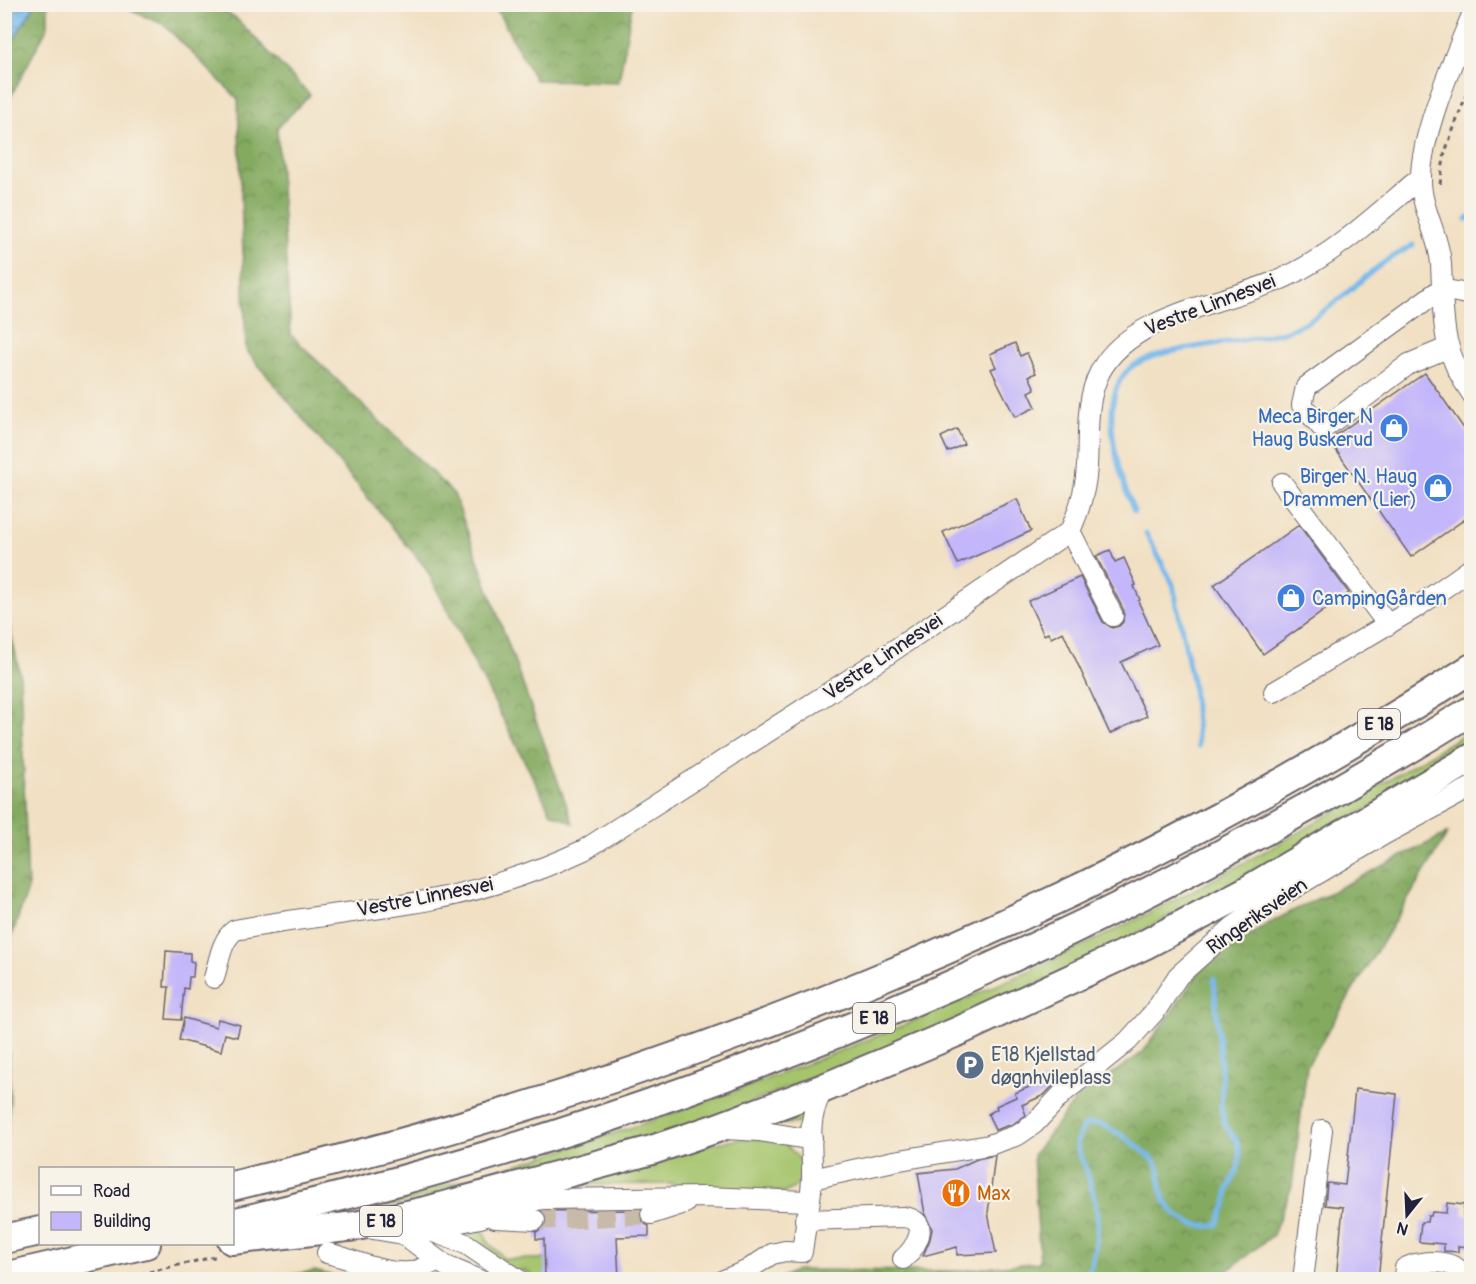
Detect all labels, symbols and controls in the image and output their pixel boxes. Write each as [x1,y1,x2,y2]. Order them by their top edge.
street label: Vestre Linnesvei [1141,269,1279,341]
place label: Meca Birger N Haug Buskerud [1251,404,1373,452]
shop icon: Meca Birger N Haug Buskerud [1378,412,1410,444]
place label: Birger N. Haug Drammen (Lier) [1282,464,1417,512]
shop icon: Birger N. Haug Drammen (Lier) [1422,472,1454,504]
shop icon: CampingGården [1275,582,1307,614]
place label: CampingGården [1312,586,1447,611]
street label: Vestre Linnesvei [819,608,947,706]
road number: E 18 [1358,709,1400,739]
street label: Vestre Linnesvei [355,872,495,922]
street label: Ringeriksveien [1202,872,1312,960]
road number: E 18 [853,1003,895,1033]
place label: E18 Kjellstad døgnhvileplass [991,1042,1111,1090]
parking icon: E18 Kjellstad døgnhvileplass [954,1049,986,1081]
legend [39,1167,234,1245]
restaurant icon: Max [940,1177,972,1209]
text: Road [93,1180,130,1203]
place label: Max [977,1181,1011,1206]
north arrow [1377,1185,1437,1245]
road number: E 18 [360,1206,402,1236]
text: Building [93,1210,151,1233]
text: N [1394,1217,1411,1239]

